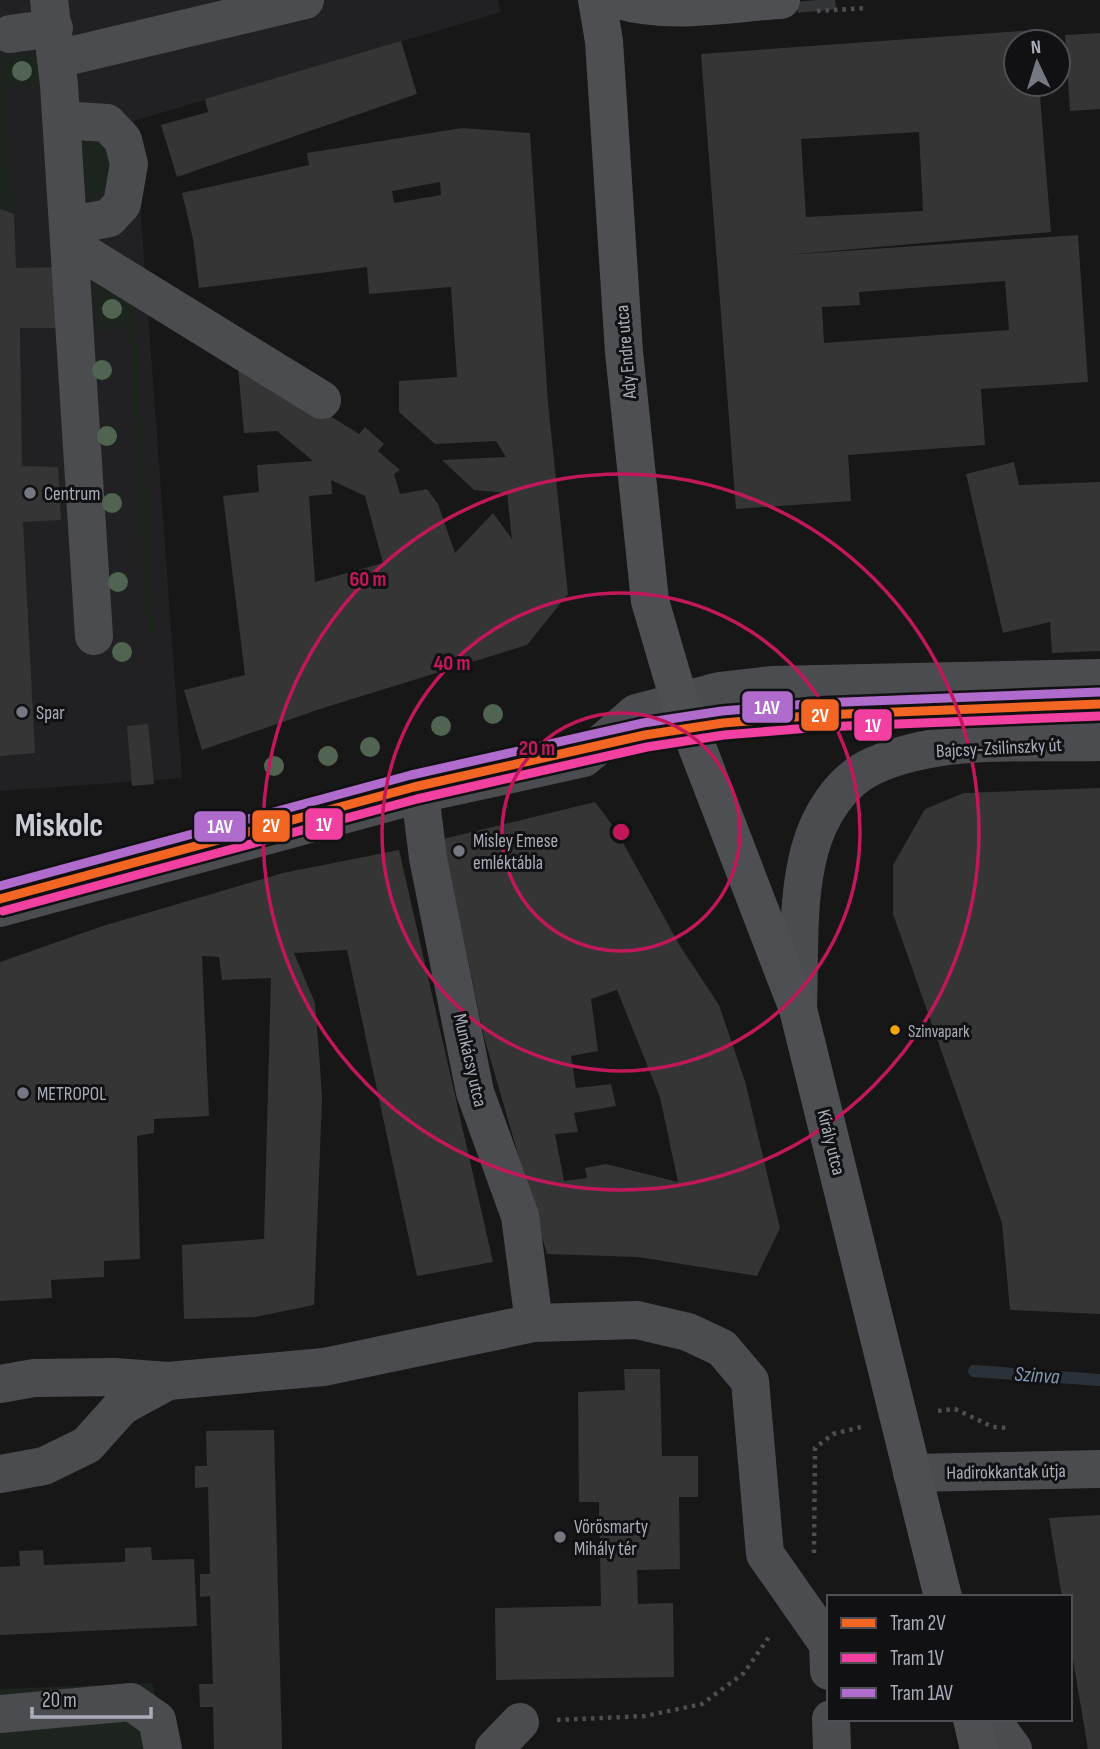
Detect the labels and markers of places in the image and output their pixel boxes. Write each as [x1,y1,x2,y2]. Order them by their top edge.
place label: Centrum [44,483,100,506]
marker: Centrum [22,485,38,501]
place label: Spar [36,702,65,725]
marker: Spar [14,704,30,720]
centre of rings [609,820,633,844]
place label: Misley Emese emléktábla [473,830,558,875]
marker: Misley Emese emléktábla [451,843,467,859]
place label: Szinvapark [908,1022,970,1042]
marker: Szinvapark [888,1023,902,1037]
place label: METROPOL [37,1083,106,1106]
marker: METROPOL [15,1085,31,1101]
place label: Vörösmarty Mihály tér [574,1516,649,1561]
marker: Vörösmarty Mihály tér [552,1529,568,1545]

